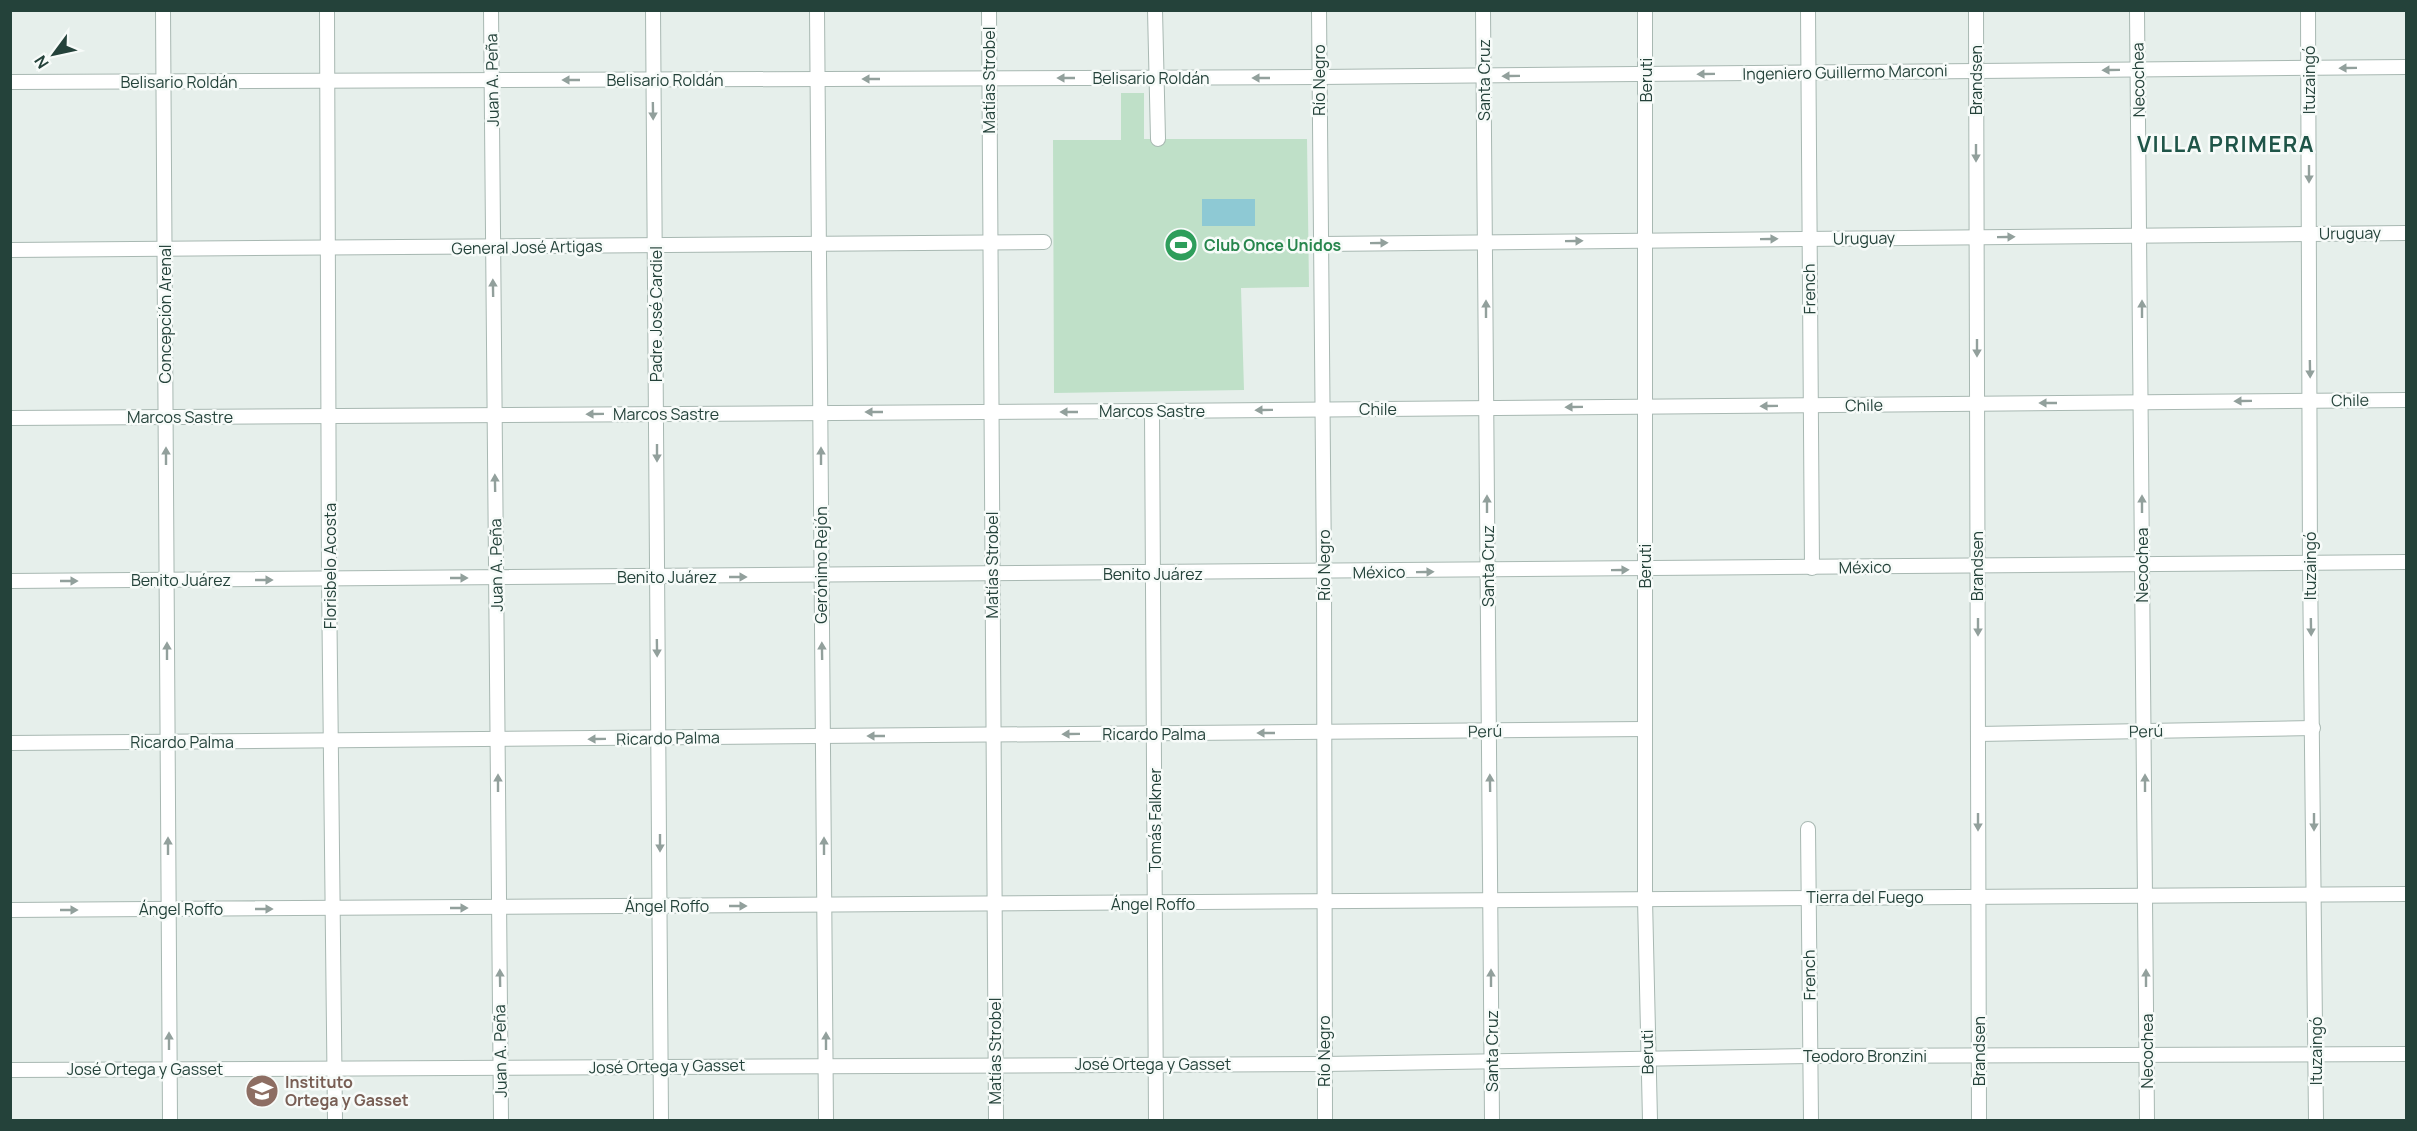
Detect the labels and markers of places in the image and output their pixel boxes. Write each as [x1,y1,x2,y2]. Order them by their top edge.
sports icon: Club Once Unidos [1163,227,1199,263]
place label: Club Once Unidos [1204,234,1342,256]
place label: Instituto Ortega y Gasset [285,1071,409,1111]
school or university icon: Instituto Ortega y Gasset [244,1073,280,1109]

